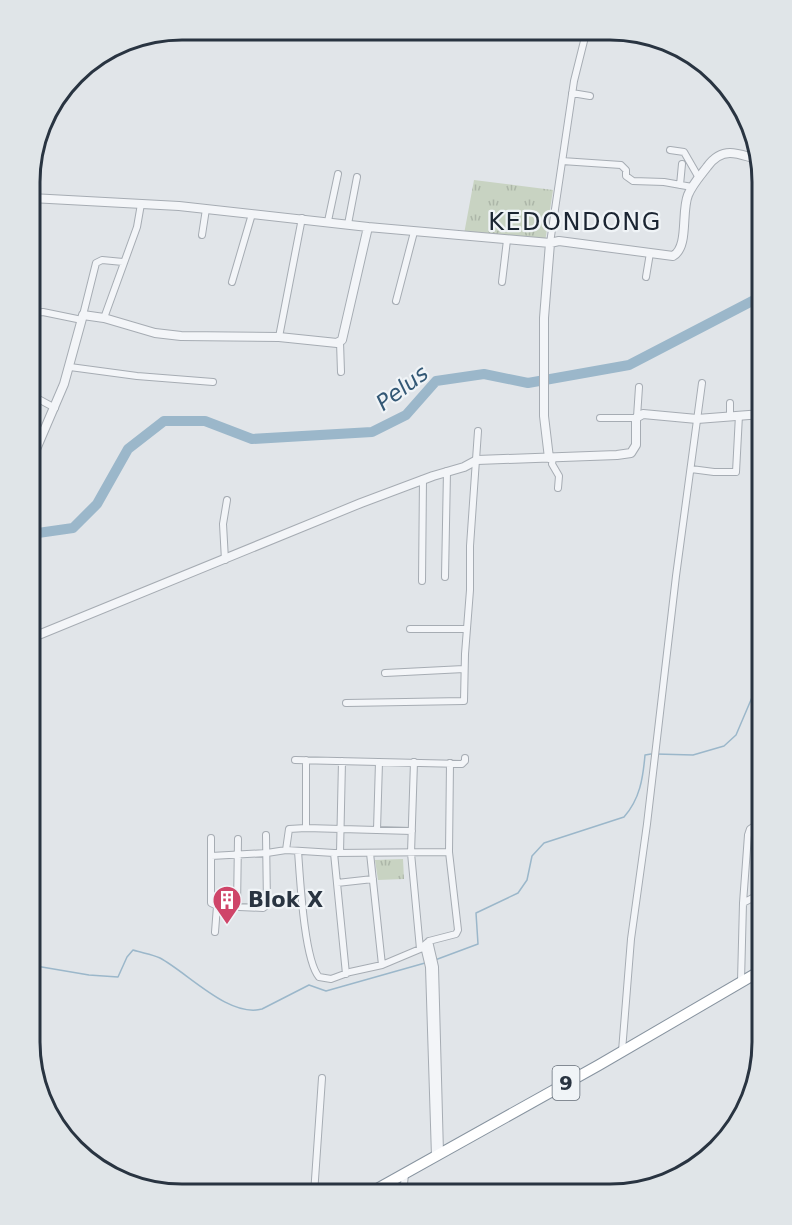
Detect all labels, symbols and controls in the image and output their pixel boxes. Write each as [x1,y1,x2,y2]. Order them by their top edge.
district label: KEDONDONG [488,208,662,236]
water label: Pelus [371,360,433,416]
building icon: Blok X [211,884,243,926]
place label: Blok X [248,888,323,912]
road number: 9 [552,1066,580,1100]

